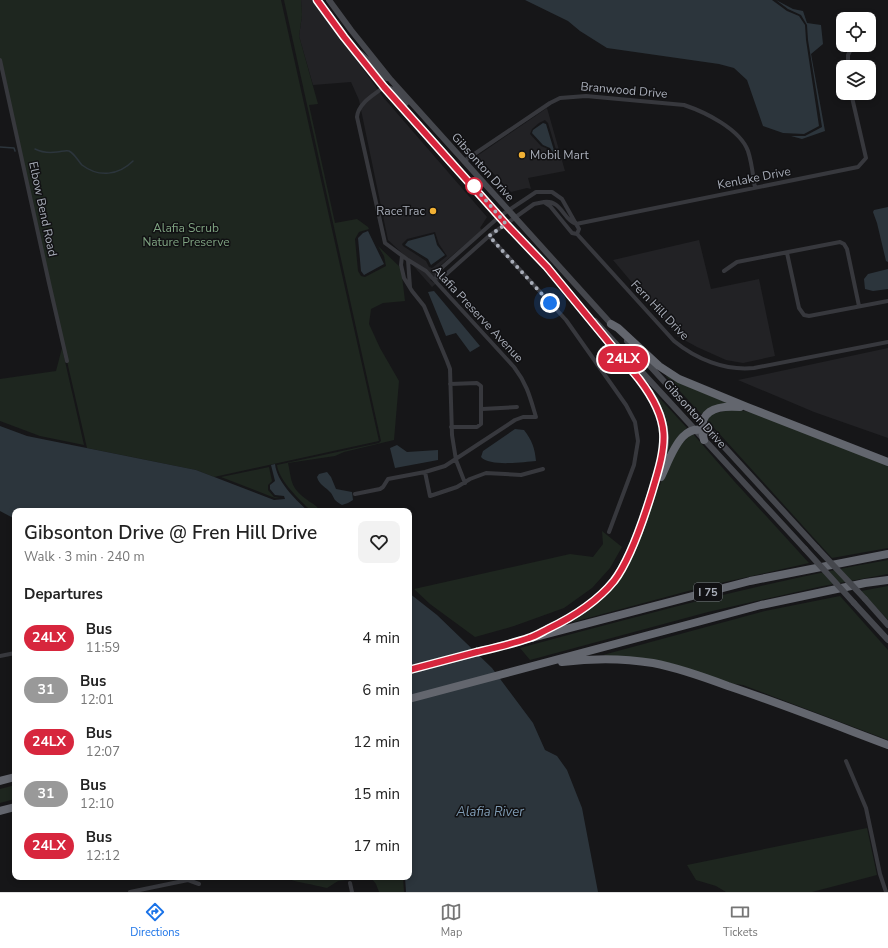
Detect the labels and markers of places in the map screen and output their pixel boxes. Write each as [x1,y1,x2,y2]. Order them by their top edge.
place label: Mobil Mart [530,147,590,163]
marker: Mobil Mart [517,150,527,160]
unlabelled marker [465,177,483,195]
place label: RaceTrac [376,203,425,219]
marker: RaceTrac [428,206,438,216]

